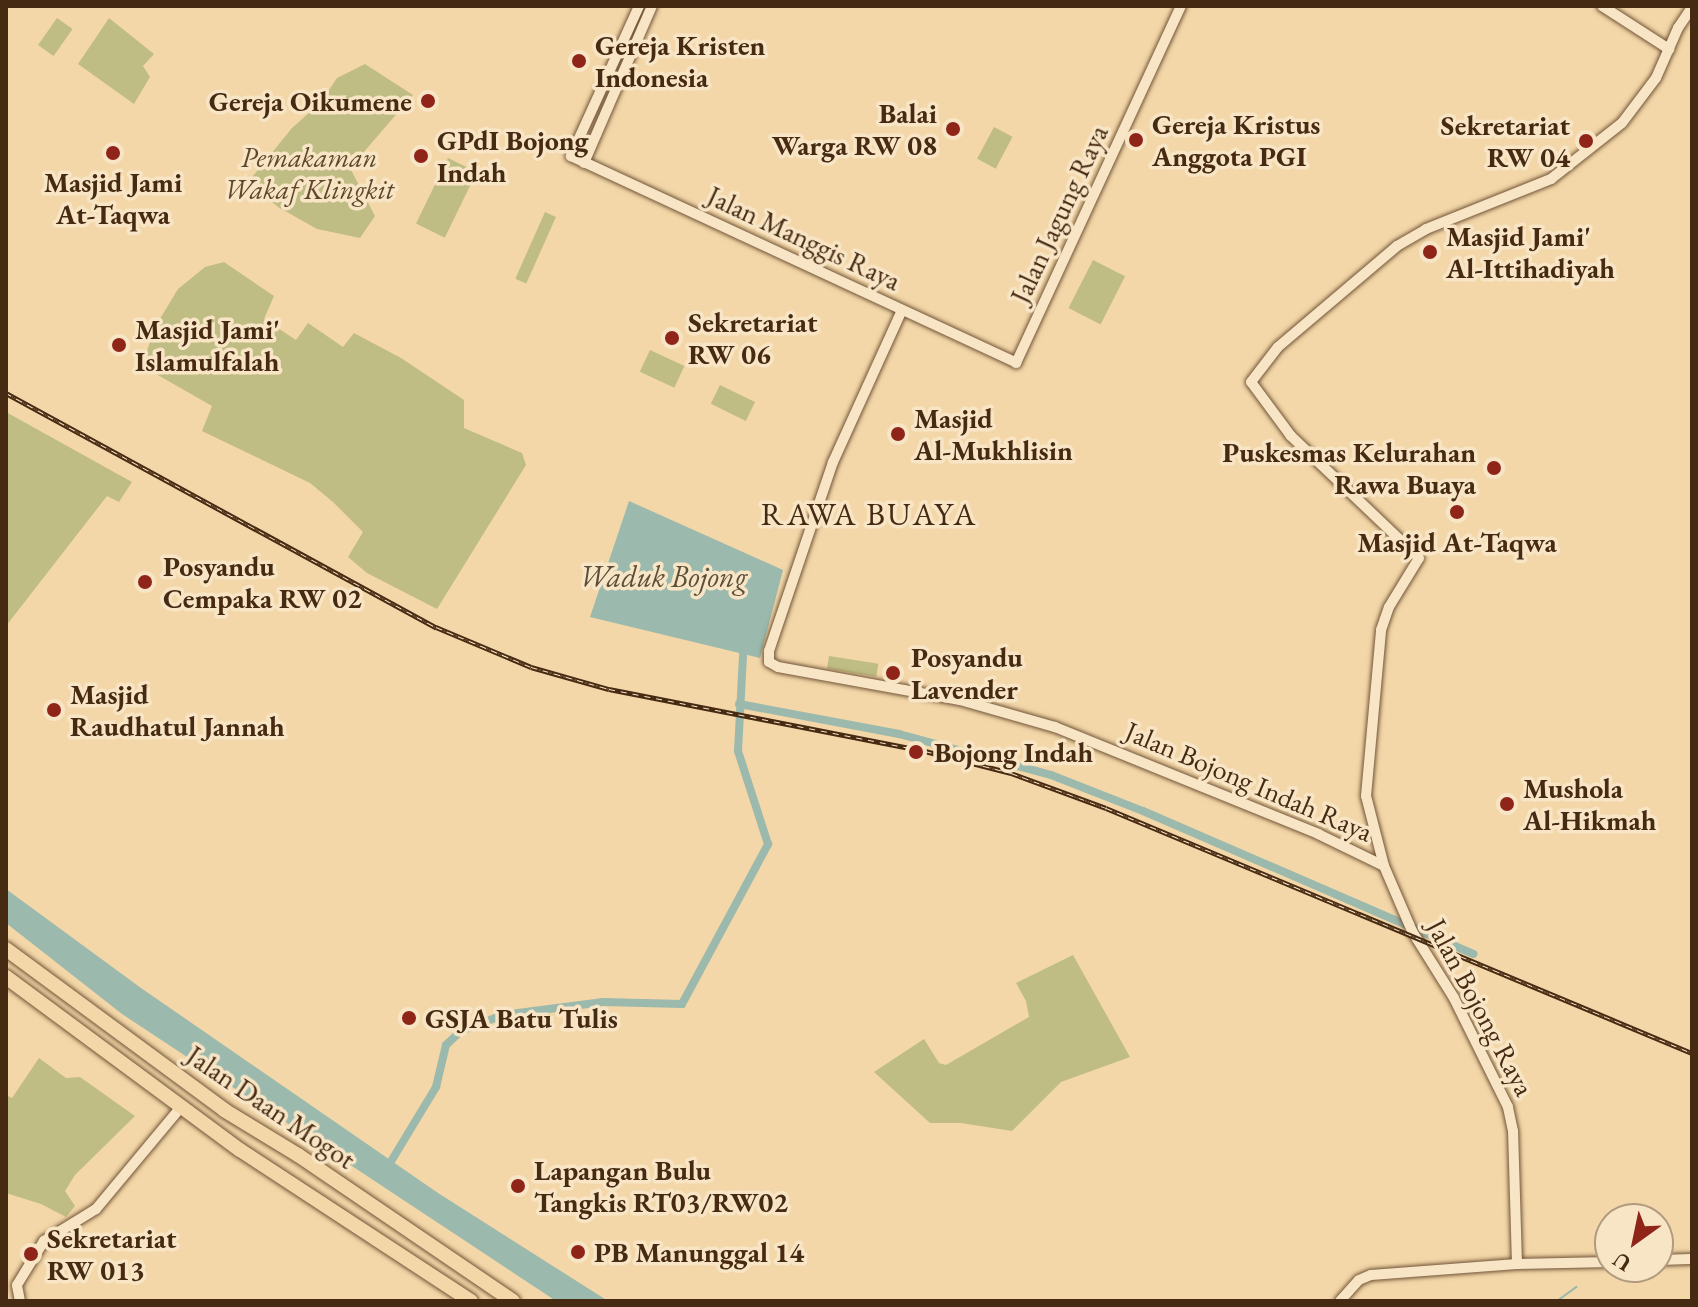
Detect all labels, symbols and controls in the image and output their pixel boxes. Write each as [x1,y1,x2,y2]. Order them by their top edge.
place label: Gereja Kristen Indonesia [595,28,765,94]
marker: Gereja Kristen Indonesia [570,52,588,70]
place label: Gereja Oikumene [209,84,412,118]
marker: Gereja Oikumene [419,92,437,110]
place label: Balai Warga RW 08 [772,96,937,162]
place label: Gereja Kristus Anggota PGI [1152,107,1320,173]
place label: Sekretariat RW 04 [1441,108,1570,174]
street label: Jalan Jagung Raya [1003,119,1115,309]
marker: Balai Warga RW 08 [944,120,962,138]
place label: GPdI Bojong Indah [437,123,589,189]
marker: Gereja Kristus Anggota PGI [1127,131,1145,149]
marker: Sekretariat RW 04 [1577,132,1595,150]
park label: Pemakaman Wakaf Klingkit [224,140,394,206]
marker: Masjid Jami At-Taqwa [104,144,122,162]
marker: GPdI Bojong Indah [412,147,430,165]
place label: Masjid Jami At-Taqwa [44,165,182,231]
street label: Jalan Manggis Raya [702,179,906,297]
place label: Masjid Jami' Al-Ittihadiyah [1446,219,1615,285]
marker: Masjid Jami' Al-Ittihadiyah [1421,243,1439,261]
place label: Sekretariat RW 06 [688,305,817,371]
place label: Masjid Jami' Islamulfalah [135,312,280,378]
marker: Sekretariat RW 06 [663,329,681,347]
marker: Masjid Jami' Islamulfalah [110,336,128,354]
place label: Masjid Al-Mukhlisin [914,401,1073,467]
marker: Masjid Al-Mukhlisin [889,425,907,443]
place label: Puskesmas Kelurahan Rawa Buaya [1222,435,1476,501]
marker: Puskesmas Kelurahan Rawa Buaya [1483,457,1505,479]
district label: RAWA BUAYA [761,495,977,533]
marker: Masjid At-Taqwa [1448,503,1466,521]
place label: Masjid At-Taqwa [1357,525,1557,559]
place label: Posyandu Cempaka RW 02 [163,549,362,615]
water label: Waduk Bojong [579,559,747,595]
marker: Posyandu Cempaka RW 02 [134,571,156,593]
place label: Posyandu Lavender [911,640,1023,706]
marker: Posyandu Lavender [882,662,904,684]
place label: Masjid Raudhatul Jannah [70,677,285,743]
marker: Masjid Raudhatul Jannah [45,701,63,719]
street label: Jalan Bojong Indah Raya [1120,714,1378,848]
place label: Bojong Indah [934,735,1093,769]
marker: Bojong Indah [905,741,927,763]
place label: Mushola Al-Hikmah [1523,771,1656,837]
marker: Mushola Al-Hikmah [1498,795,1516,813]
street label: Jalan Bojong Raya [1420,913,1542,1101]
place label: GSJA Batu Tulis [425,1001,618,1035]
marker: GSJA Batu Tulis [400,1009,418,1027]
street label: Jalan Daan Mogot [180,1038,362,1176]
place label: Lapangan Bulu Tangkis RT03/RW02 [534,1153,788,1219]
marker: Lapangan Bulu Tangkis RT03/RW02 [509,1177,527,1195]
north arrow [1594,1203,1674,1283]
place label: Sekretariat RW 013 [47,1221,176,1287]
place label: PB Manunggal 14 [594,1235,804,1269]
marker: PB Manunggal 14 [569,1243,587,1261]
marker: Sekretariat RW 013 [22,1245,40,1263]
text: U [1607,1245,1637,1278]

